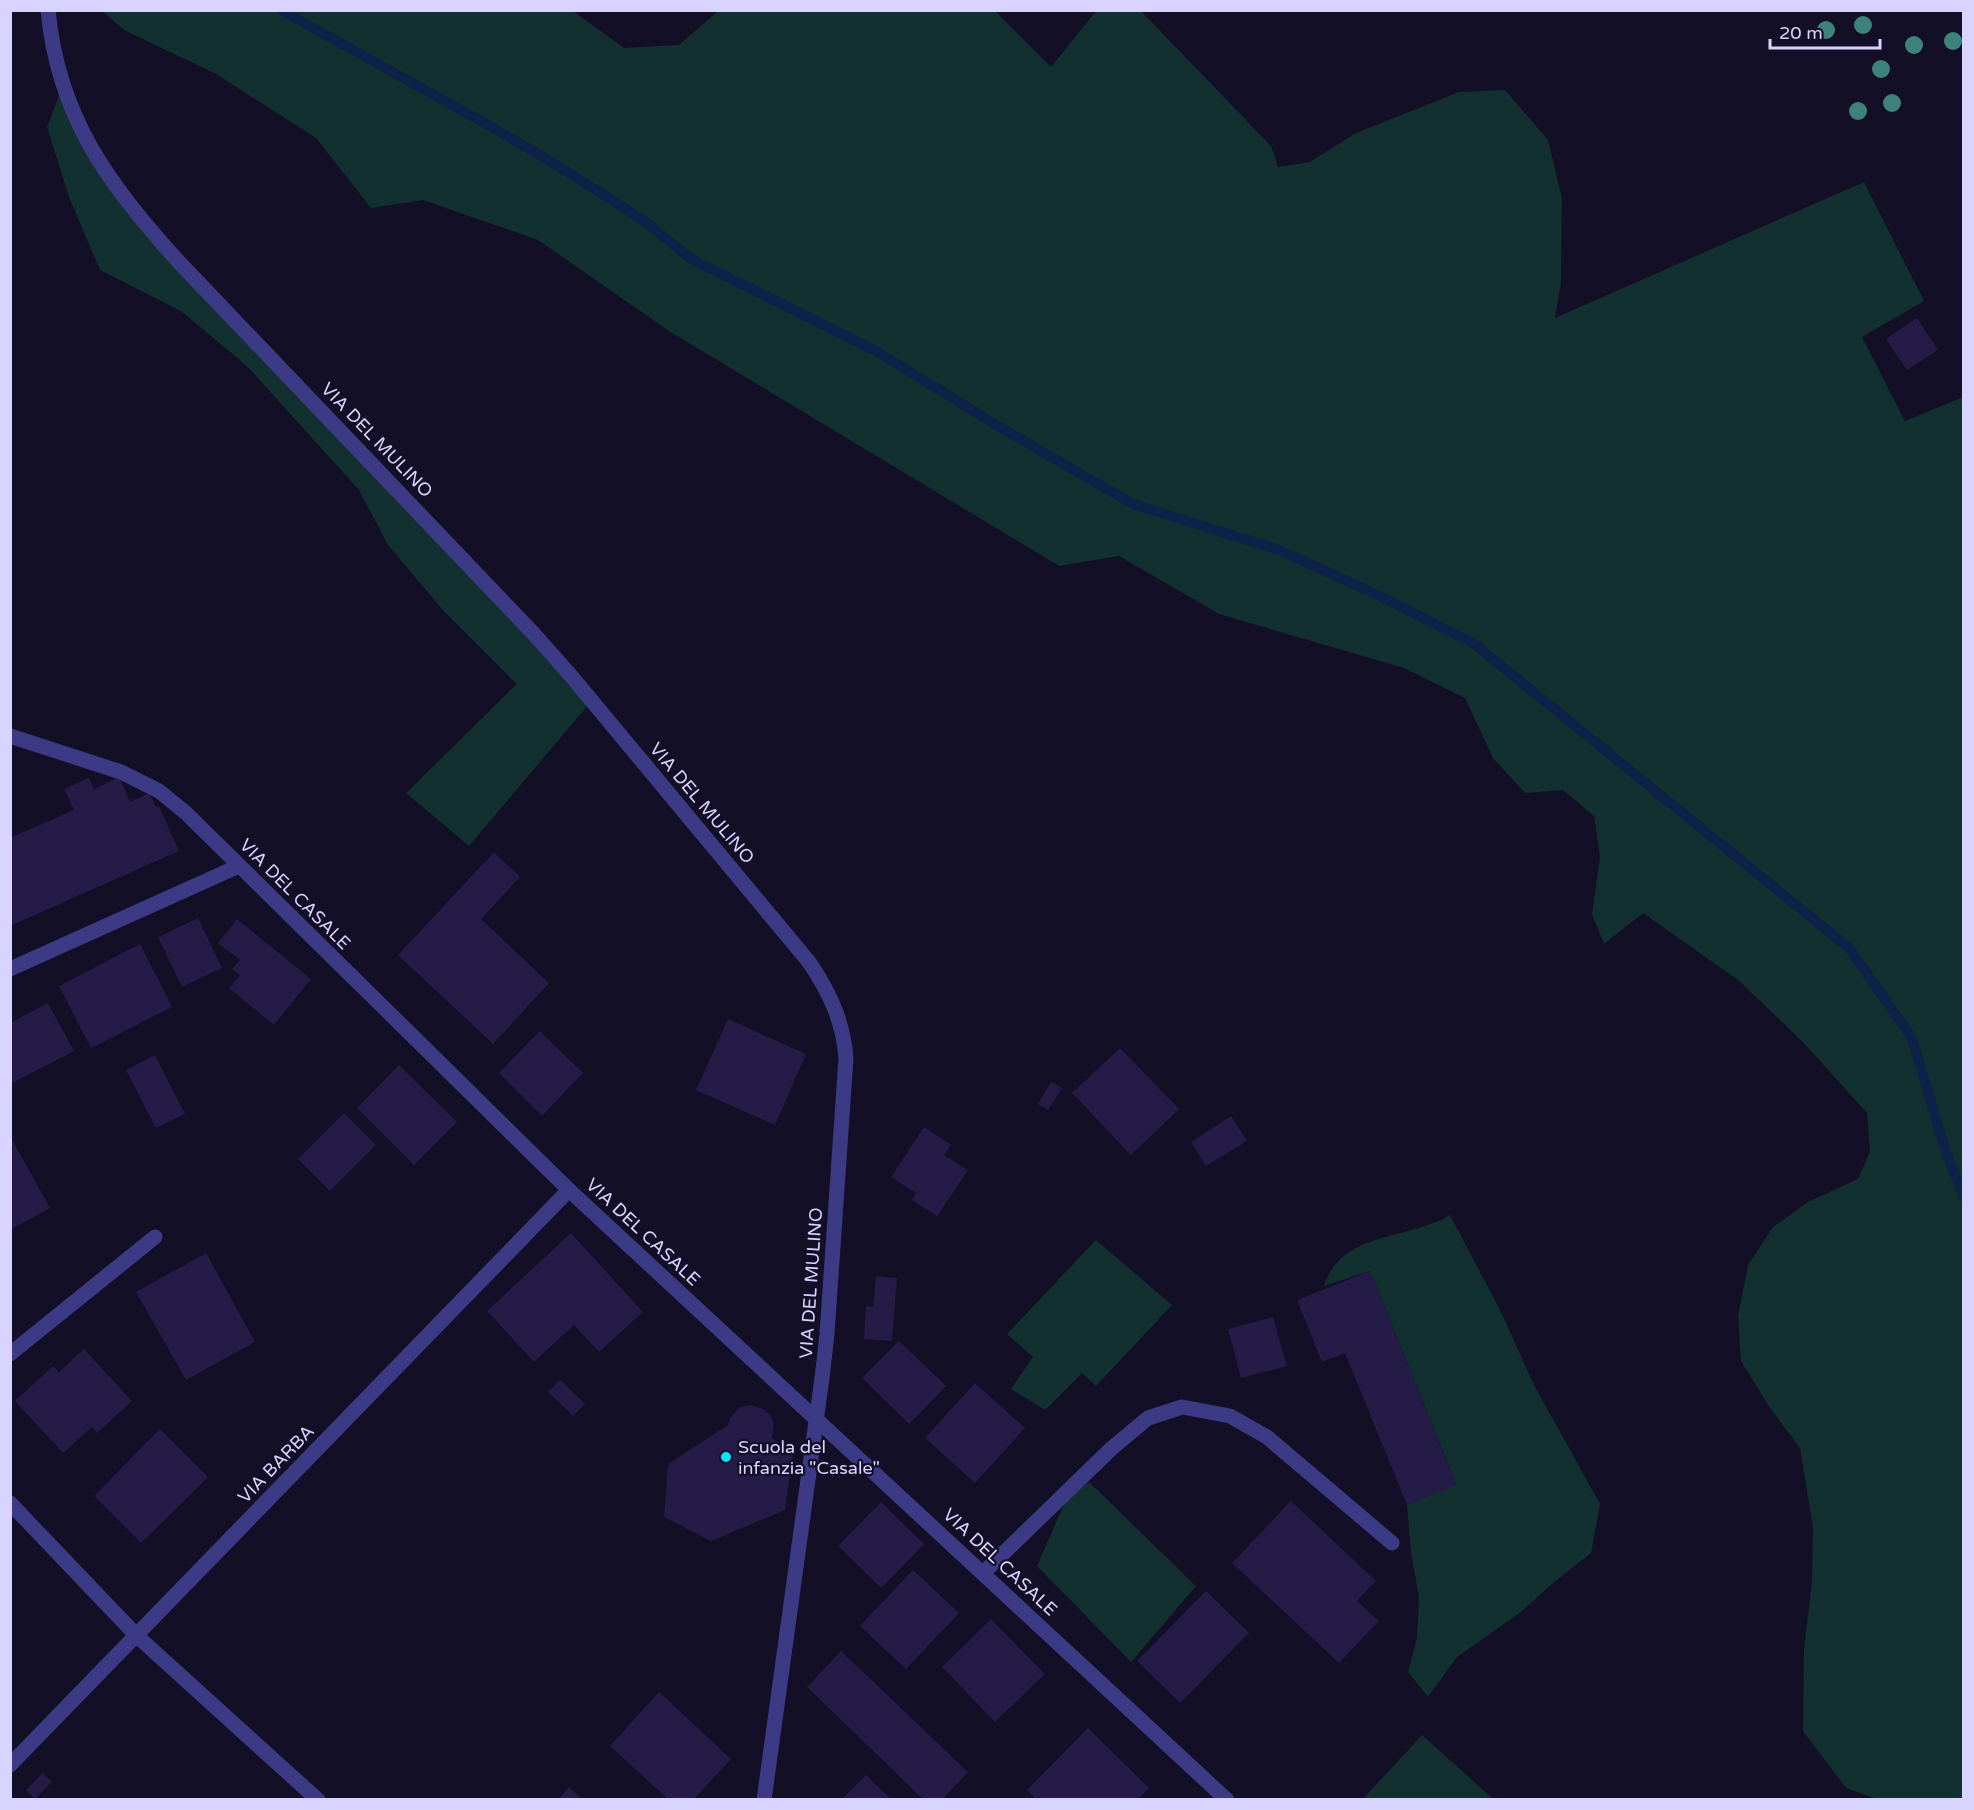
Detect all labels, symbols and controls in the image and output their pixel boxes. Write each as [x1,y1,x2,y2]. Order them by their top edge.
scale bar [1770,12,1880,50]
text: 20 m [1779,22,1823,44]
street label: VIA DEL MULINO [317,378,437,502]
street label: VIA DEL MULINO [645,738,759,868]
street label: VIA DEL CASALE [235,834,355,954]
street label: VIA DEL CASALE [581,1173,705,1291]
street label: VIA DEL MULINO [795,1207,827,1359]
street label: VIA BARBA [233,1420,319,1508]
place label: Scuola del infanzia "Casale" [738,1436,880,1479]
marker: Scuola del infanzia "Casale" [719,1450,733,1464]
street label: VIA DEL CASALE [938,1503,1062,1621]

